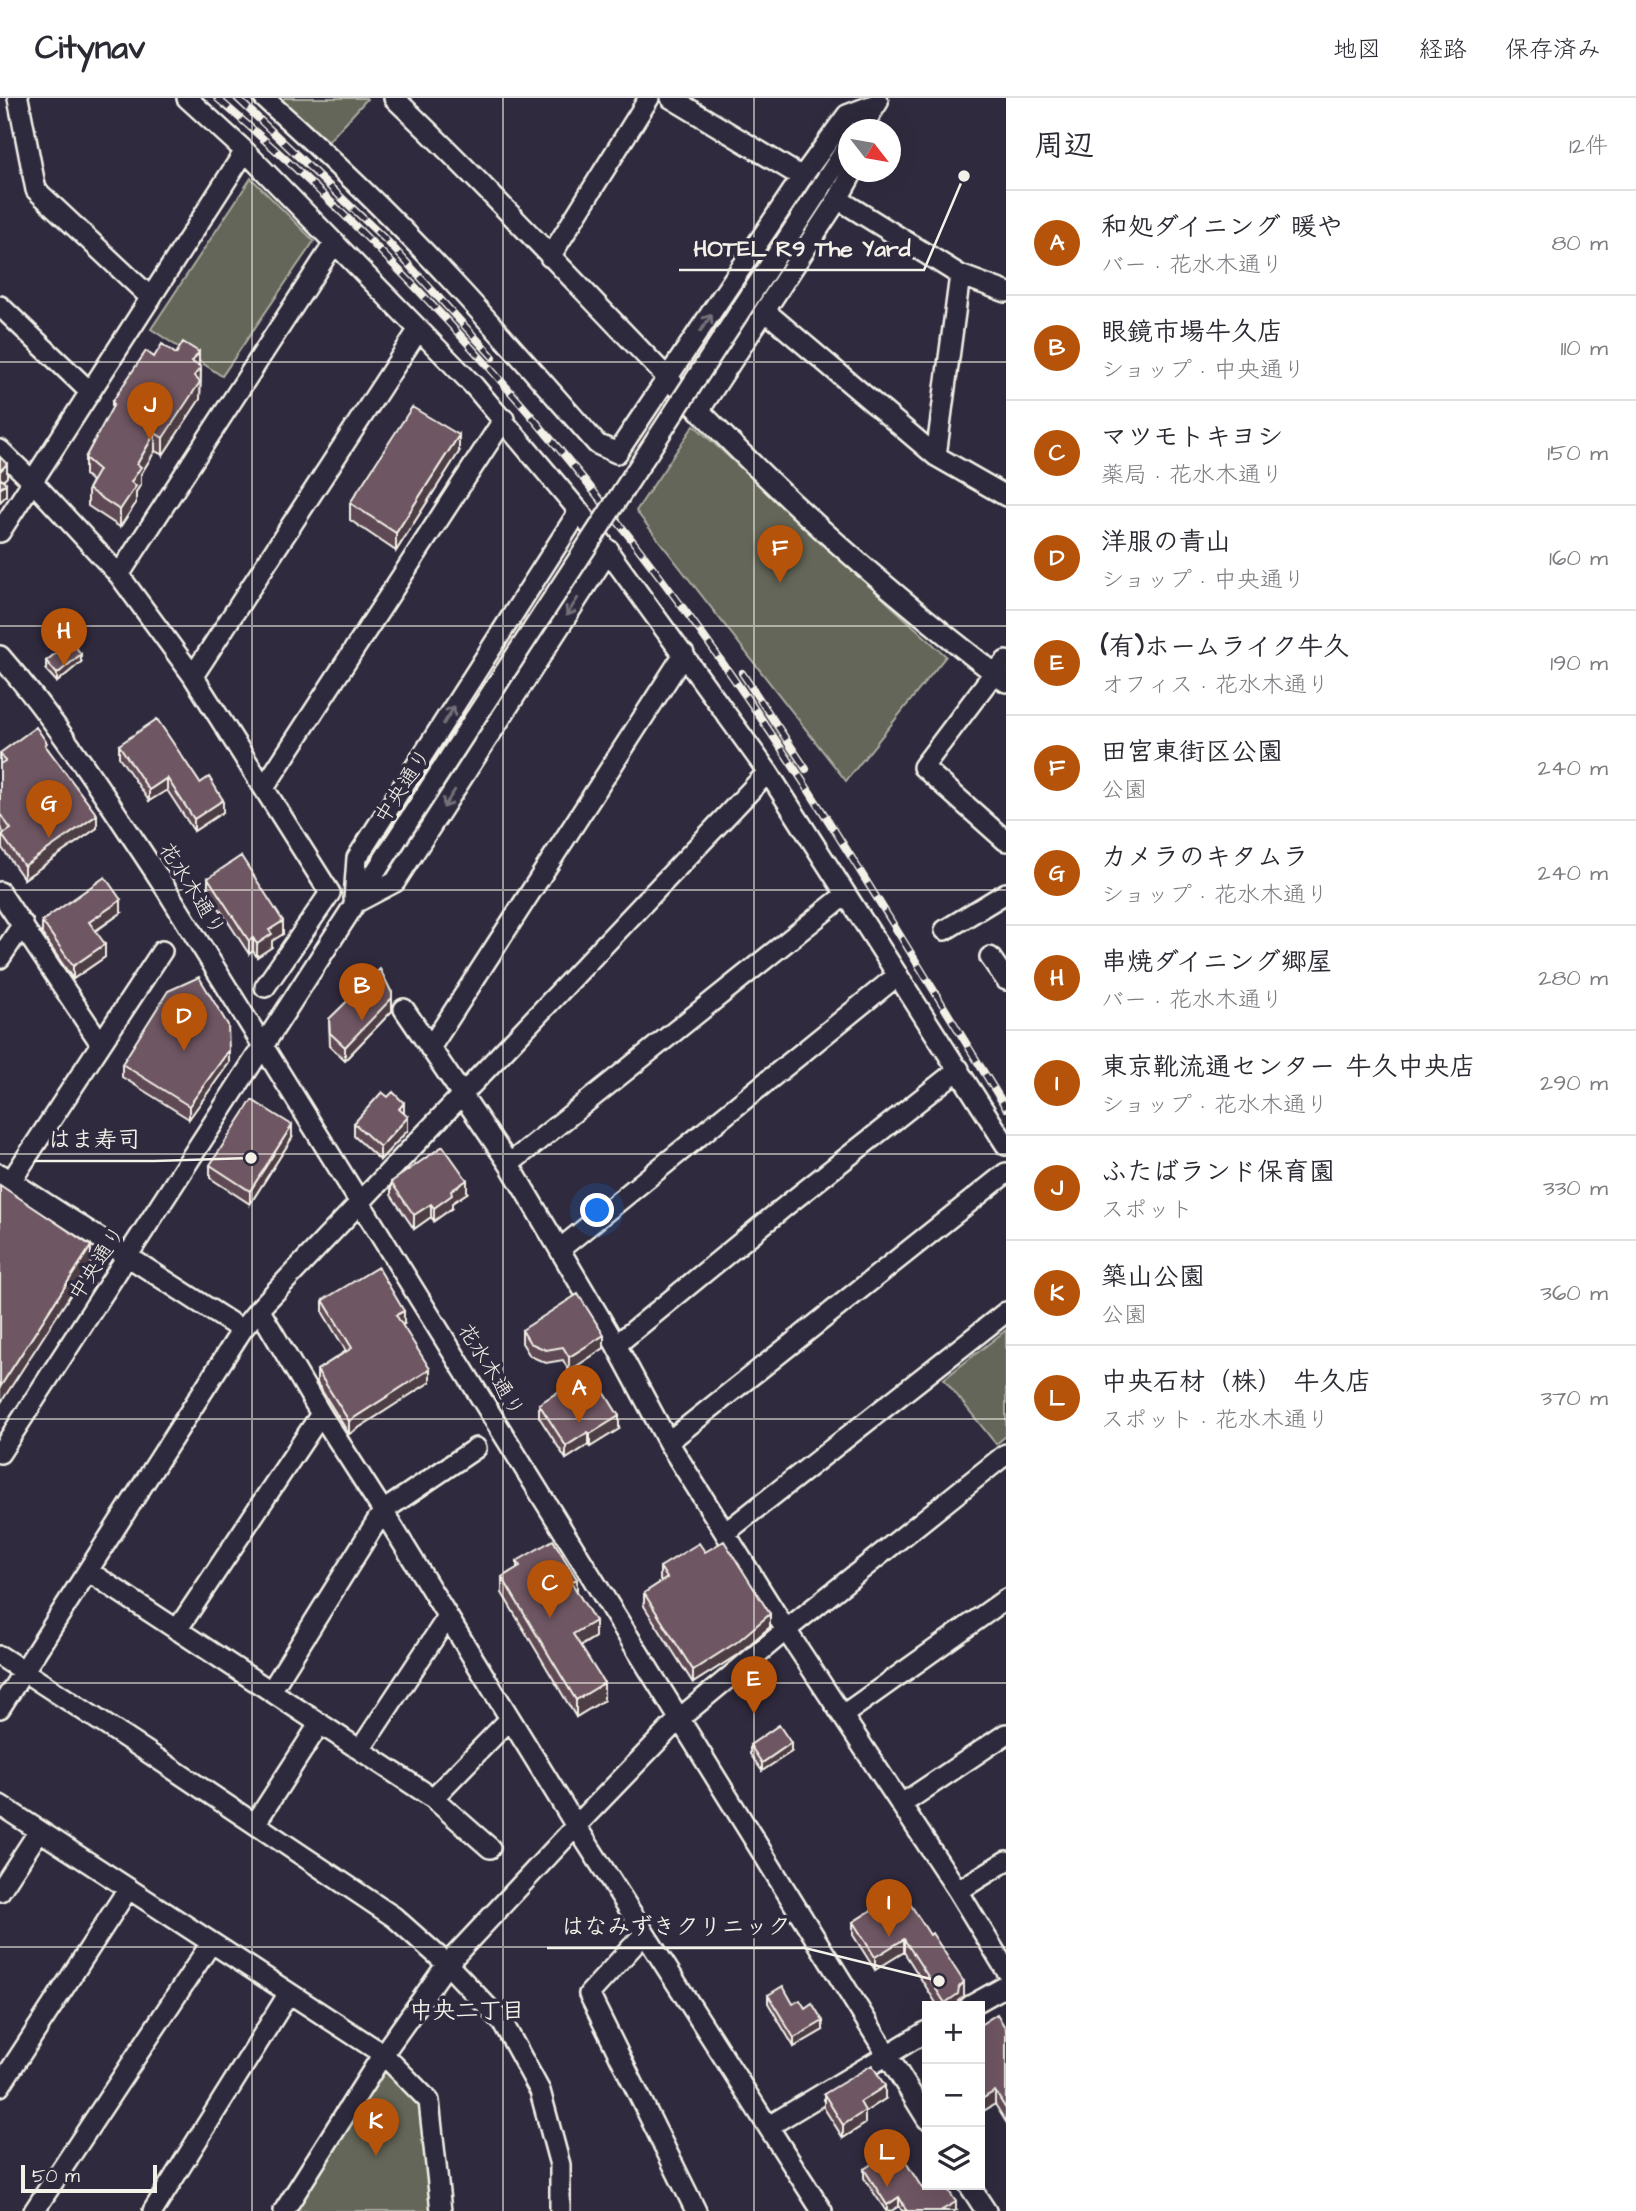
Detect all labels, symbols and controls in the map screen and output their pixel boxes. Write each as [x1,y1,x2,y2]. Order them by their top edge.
text: Citynav [35,25,145,71]
text: 地図 [1333,33,1381,67]
text: 経路 [1419,33,1467,67]
text: 保存済み [1505,33,1601,67]
north arrow [838,119,901,182]
text: 周辺 [1034,125,1094,167]
text: 12件 [1569,130,1608,162]
text: 和処ダイニング 暖や [1101,209,1343,245]
callout: HOTEL R9 The Yard [679,226,924,270]
text: A [1050,227,1064,259]
text: 80 m [1551,227,1608,259]
text: HOTEL R9 The Yard [694,233,911,265]
text: バー · 花水木通り [1101,249,1284,281]
one-way arrow [699,313,713,333]
text: 眼鏡市場牛久店 [1101,314,1283,350]
text: B [1049,332,1065,364]
text: 110 m [1560,332,1608,364]
text: ショップ · 中央通り [1101,354,1306,386]
pin: J [127,382,173,440]
text: マツモトキヨシ [1101,419,1283,455]
text: C [1049,437,1065,469]
text: 150 m [1547,437,1608,469]
text: 薬局 · 花水木通り [1101,459,1284,491]
text: 洋服の青山 [1101,524,1231,560]
pin: F [757,525,803,583]
text: D [1050,542,1064,574]
text: 160 m [1549,542,1608,574]
text: ショップ · 中央通り [1101,564,1306,596]
one-way arrow [564,597,578,617]
pin: H [41,608,87,666]
text: (有)ホームライク牛久 [1101,629,1349,665]
text: E [1050,647,1064,679]
text: 190 m [1550,647,1608,679]
text: オフィス · 花水木通り [1101,669,1330,701]
one-way arrow [441,706,456,725]
text: 田宮東街区公園 [1101,734,1283,770]
street label: 中央通り [368,743,438,829]
text: F [1049,752,1065,784]
text: 240 m [1538,752,1608,784]
text: 公園 [1101,774,1147,806]
pin: G [26,780,72,838]
one-way arrow [441,788,455,808]
street label: 花水木通り [152,837,232,941]
text: カメラのキタムラ [1101,839,1308,875]
text: G [1049,857,1065,889]
text: 240 m [1538,857,1608,889]
text: ショップ · 花水木通り [1101,879,1329,911]
text: 串焼ダイニング郷屋 [1101,944,1332,980]
text: H [1050,962,1064,994]
text: 280 m [1538,962,1608,994]
pin: B [339,963,385,1021]
text: バー · 花水木通り [1101,984,1284,1016]
pin: D [161,993,207,1051]
text: 東京靴流通センター 牛久中央店 [1101,1049,1475,1085]
text: I [1055,1067,1059,1099]
text: 290 m [1540,1067,1608,1099]
text: ショップ · 花水木通り [1101,1089,1329,1121]
callout: はま寿司 [34,1117,154,1161]
text: はま寿司 [48,1124,140,1156]
text: ふたばランド保育園 [1101,1154,1335,1190]
text: J [1051,1172,1063,1204]
text: 330 m [1543,1172,1608,1204]
your location [580,1193,614,1227]
text: スポット [1101,1194,1193,1226]
street label: 中央通り [62,1220,132,1306]
text: 築山公園 [1101,1259,1205,1295]
text: K [1050,1277,1064,1309]
text: 360 m [1540,1277,1608,1309]
text: 公園 [1101,1299,1147,1331]
street label: 花水木通り [451,1318,531,1422]
text: 中央石材（株） 牛久店 [1101,1364,1371,1400]
pin: A [556,1365,602,1423]
text: L [1049,1382,1065,1414]
text: 370 m [1541,1382,1608,1414]
text: スポット · 花水木通り [1101,1404,1330,1436]
pin: C [527,1560,573,1618]
pin: E [731,1656,777,1714]
pin: I [866,1879,912,1937]
callout: はなみずきクリニック [547,1904,805,1948]
text: はなみずきクリニック [561,1911,791,1943]
district label: 中央二丁目 [410,1995,525,2027]
map controls [922,2001,985,2190]
button: + [922,2001,985,2064]
button: − [922,2064,985,2127]
pin: K [353,2098,399,2156]
button: layers [922,2127,985,2190]
pin: L [864,2129,910,2187]
scale bar [21,2162,158,2194]
text: 50 m [32,2163,80,2190]

